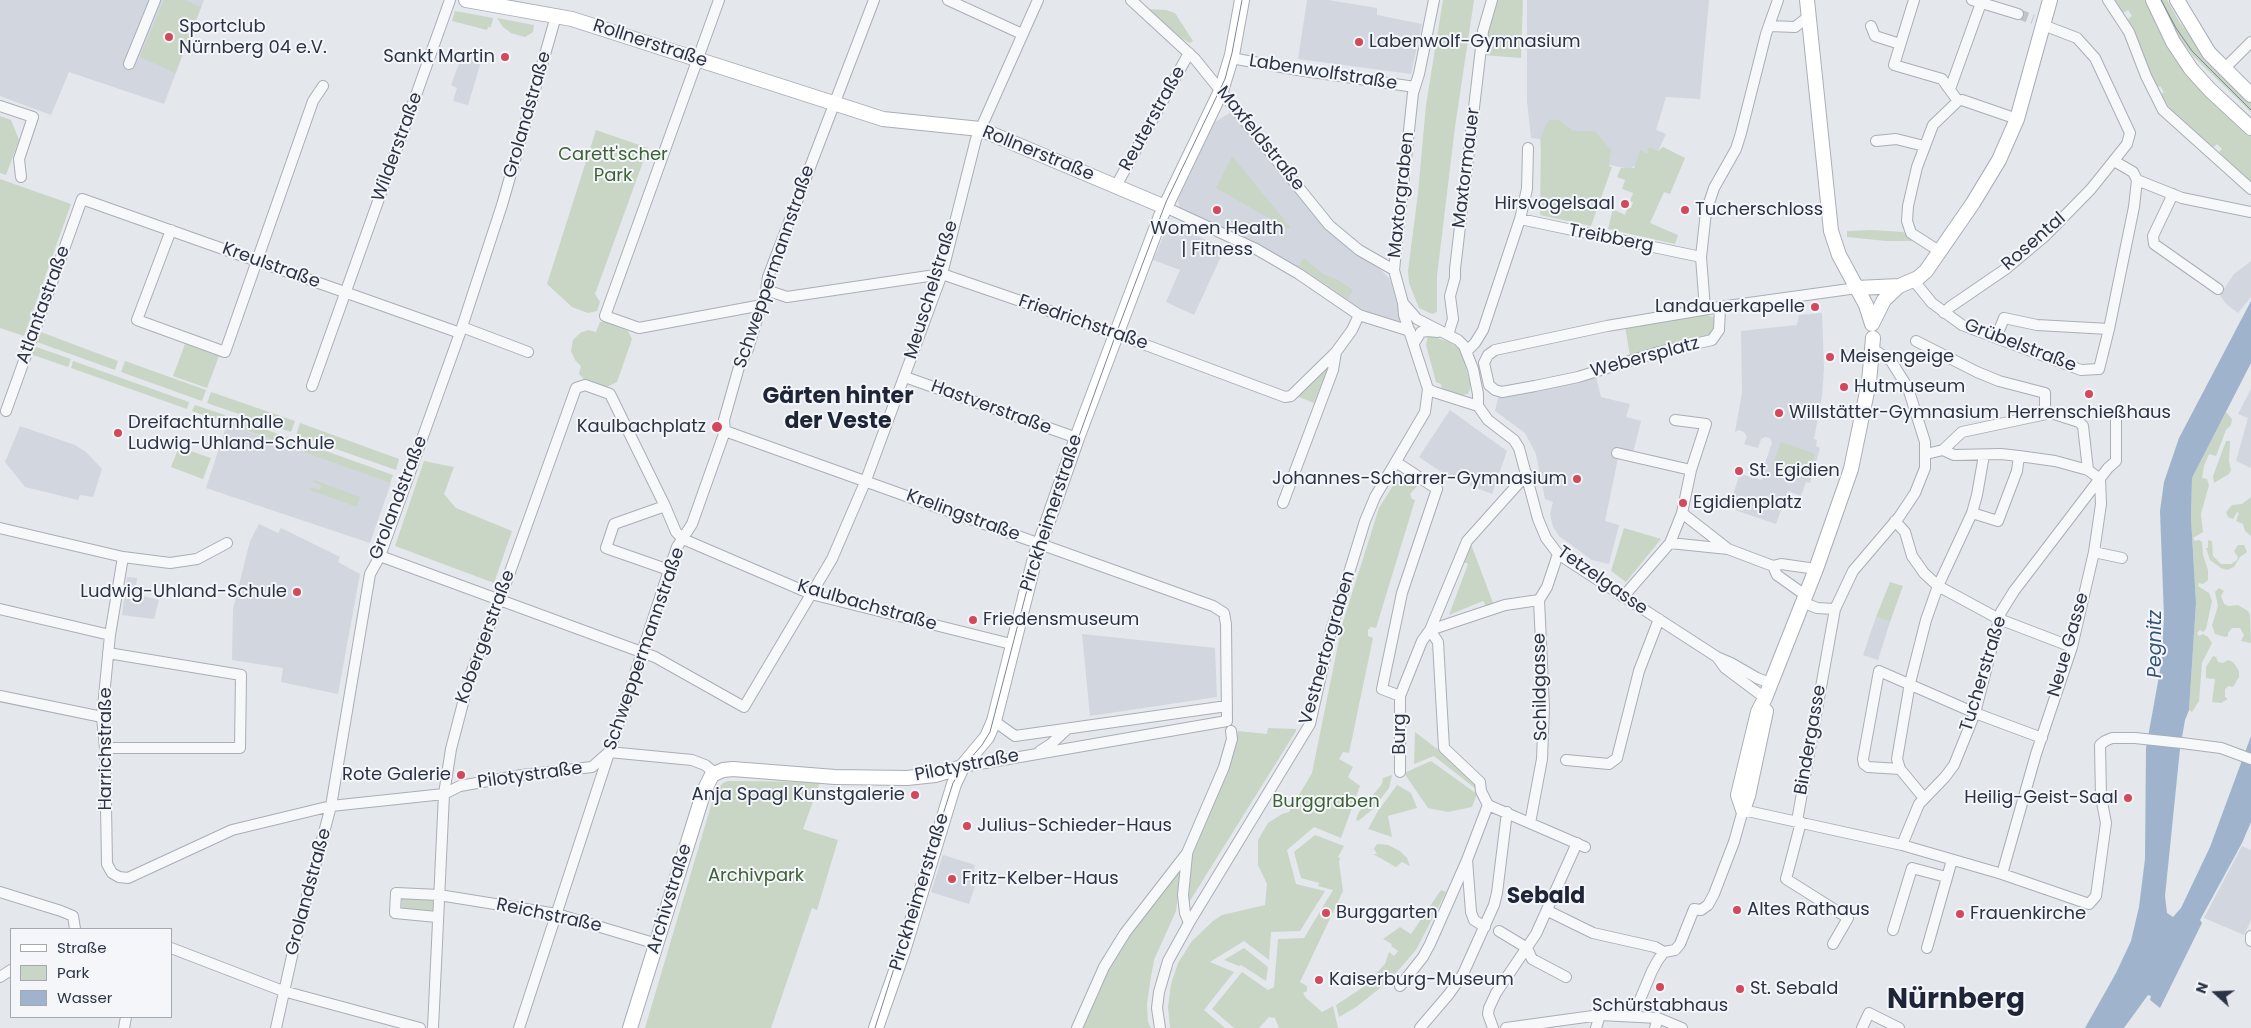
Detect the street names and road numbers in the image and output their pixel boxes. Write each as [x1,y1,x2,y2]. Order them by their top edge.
street label: Rollnerstraße [590,15,710,73]
street label: Grolandstraße [500,49,556,181]
street label: Labenwolfstraße [1247,51,1399,95]
street label: Reuterstraße [1115,63,1191,175]
street label: Maxfeldstraße [1211,82,1309,196]
street label: Wilderstraße [368,89,428,205]
street label: Maxtormauer [1449,107,1485,229]
street label: Rollnerstraße [979,122,1097,186]
street label: Maxtorgraben [1385,131,1419,259]
street label: Schweppermannstraße [730,163,820,371]
street label: Rosental [1998,208,2070,276]
street label: Meuschelstraße [901,218,963,362]
street label: Treibberg [1567,220,1655,258]
street label: Kreulstraße [219,238,323,294]
street label: Atlantastraße [13,243,75,367]
street label: Friedrichstraße [1015,291,1151,355]
street label: Grübelstraße [1961,315,2079,377]
street label: Webersplatz [1588,333,1702,383]
street label: Hastverstraße [928,376,1054,440]
street label: Pirckheimerstraße [1016,432,1088,594]
street label: Grolandstraße [365,433,433,563]
street label: Krelingstraße [903,485,1023,547]
street label: Tetzelgasse [1553,542,1651,620]
street label: Schweppermannstraße [600,545,690,753]
street label: Kobergerstraße [452,567,520,707]
street label: Vestnertorgraben [1296,568,1360,728]
street label: Kaulbachstraße [795,576,939,636]
street label: Neue Gasse [2044,590,2094,700]
street label: Tucherstraße [1956,614,2012,734]
street label: Schildgasse [1529,633,1553,741]
street label: Bindergasse [1791,683,1831,797]
street label: Harrichstraße [95,687,117,811]
street label: Burg [1389,713,1411,755]
street label: Pilotystraße [913,745,1021,787]
street label: Pilotystraße [476,758,584,794]
street label: Pirckheimerstraße [886,811,954,973]
street label: Grolandstraße [282,826,336,958]
street label: Archivstraße [643,841,697,957]
street label: Reichstraße [494,894,604,938]

